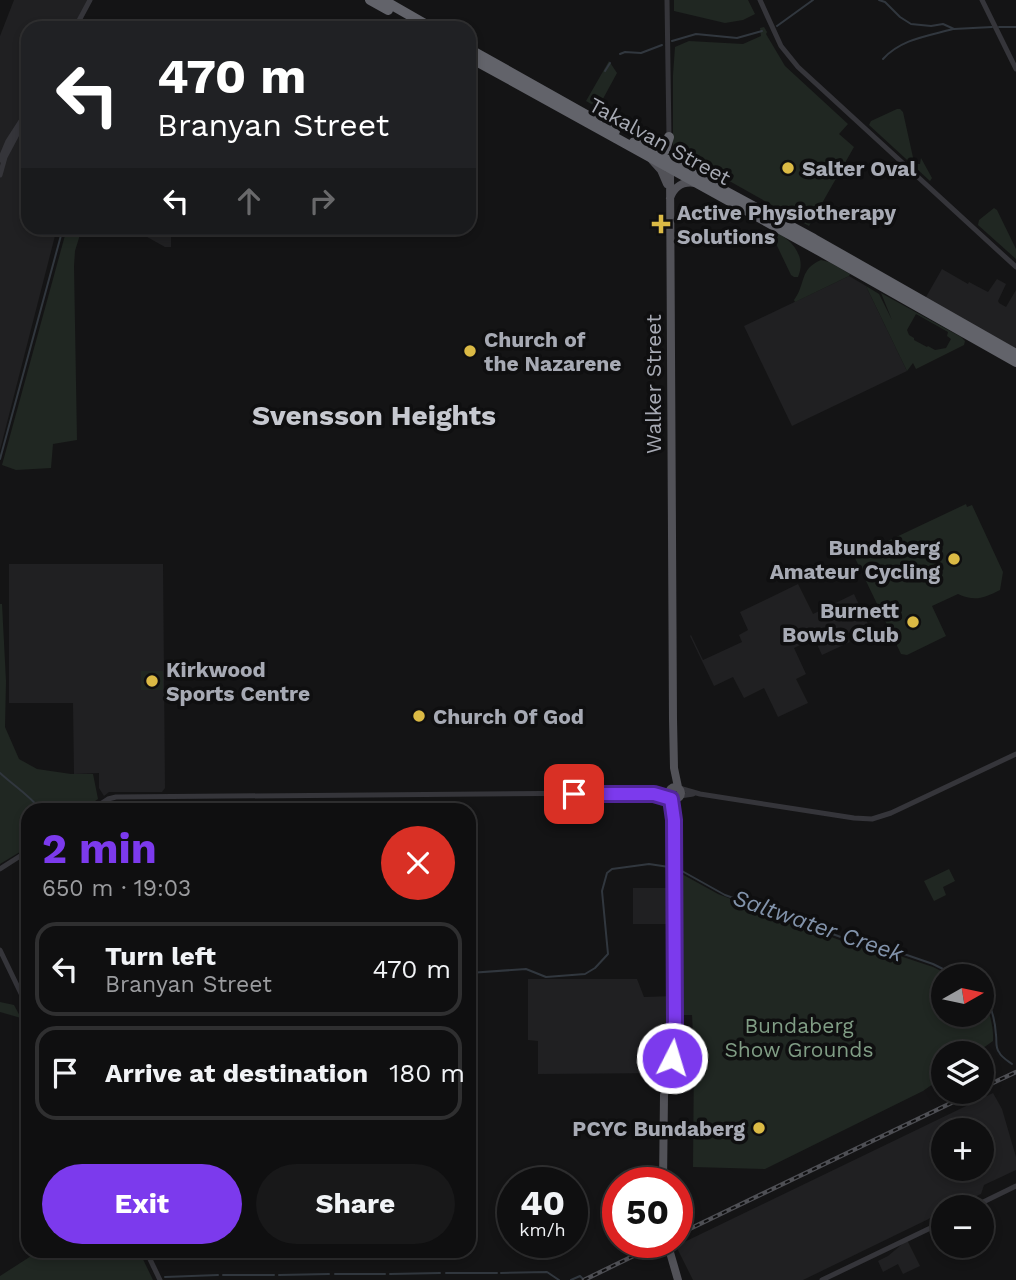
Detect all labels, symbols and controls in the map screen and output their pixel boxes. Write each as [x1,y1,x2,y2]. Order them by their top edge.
text: 470 m [157,47,306,105]
icon: left [42,49,133,140]
street label: Takalvan Street [585,92,735,190]
text: Branyan Street [157,106,389,144]
place label: Salter Oval [802,156,916,181]
marker: Salter Oval [780,160,796,176]
icon: left [157,182,195,220]
icon: ahead [230,182,268,220]
icon: right [303,182,341,220]
place label: Active Physiotherapy Solutions [677,200,896,249]
marker: Active Physiotherapy Solutions [651,214,671,234]
street label: Walker Street [641,314,666,454]
place label: Church of the Nazarene [484,327,622,376]
marker: Church of the Nazarene [462,343,478,359]
district label: Svensson Heights [252,399,496,432]
place label: Bundaberg Amateur Cycling [770,535,940,584]
marker: Bundaberg Amateur Cycling [946,551,962,567]
place label: Burnett Bowls Club [782,598,899,647]
marker: Burnett Bowls Club [905,614,921,630]
place label: Kirkwood Sports Centre [166,657,310,706]
marker: Kirkwood Sports Centre [144,673,160,689]
place label: Church Of God [433,704,584,729]
marker: Church Of God [411,708,427,724]
pin [544,764,604,824]
icon: arrive [555,775,593,813]
text: 2 min [42,824,157,873]
button: close [381,826,455,900]
text: 650 m · 19:03 [42,875,191,902]
water label: Saltwater Creek [729,884,908,968]
text: Turn left [105,941,216,971]
icon: left [46,950,84,988]
text: 470 m [373,954,451,984]
north arrow [931,964,994,1027]
map controls [931,964,994,1258]
text: Branyan Street [105,971,272,998]
park label: Bundaberg Show Grounds [724,1013,874,1062]
position arrow [635,1021,709,1095]
button: layers [931,1041,994,1104]
icon: arrive [46,1054,84,1092]
text: Arrive at destination [105,1058,368,1088]
text: 180 m [389,1058,465,1088]
place label: PCYC Bundaberg [572,1116,745,1141]
button: + [931,1118,994,1181]
marker: PCYC Bundaberg [751,1120,767,1136]
button: Exit [42,1164,242,1244]
button: Share [256,1164,455,1244]
speed limit sign: 50 [602,1167,693,1258]
text: 40 [520,1182,565,1224]
button: − [931,1195,994,1258]
text: km/h [519,1219,566,1240]

